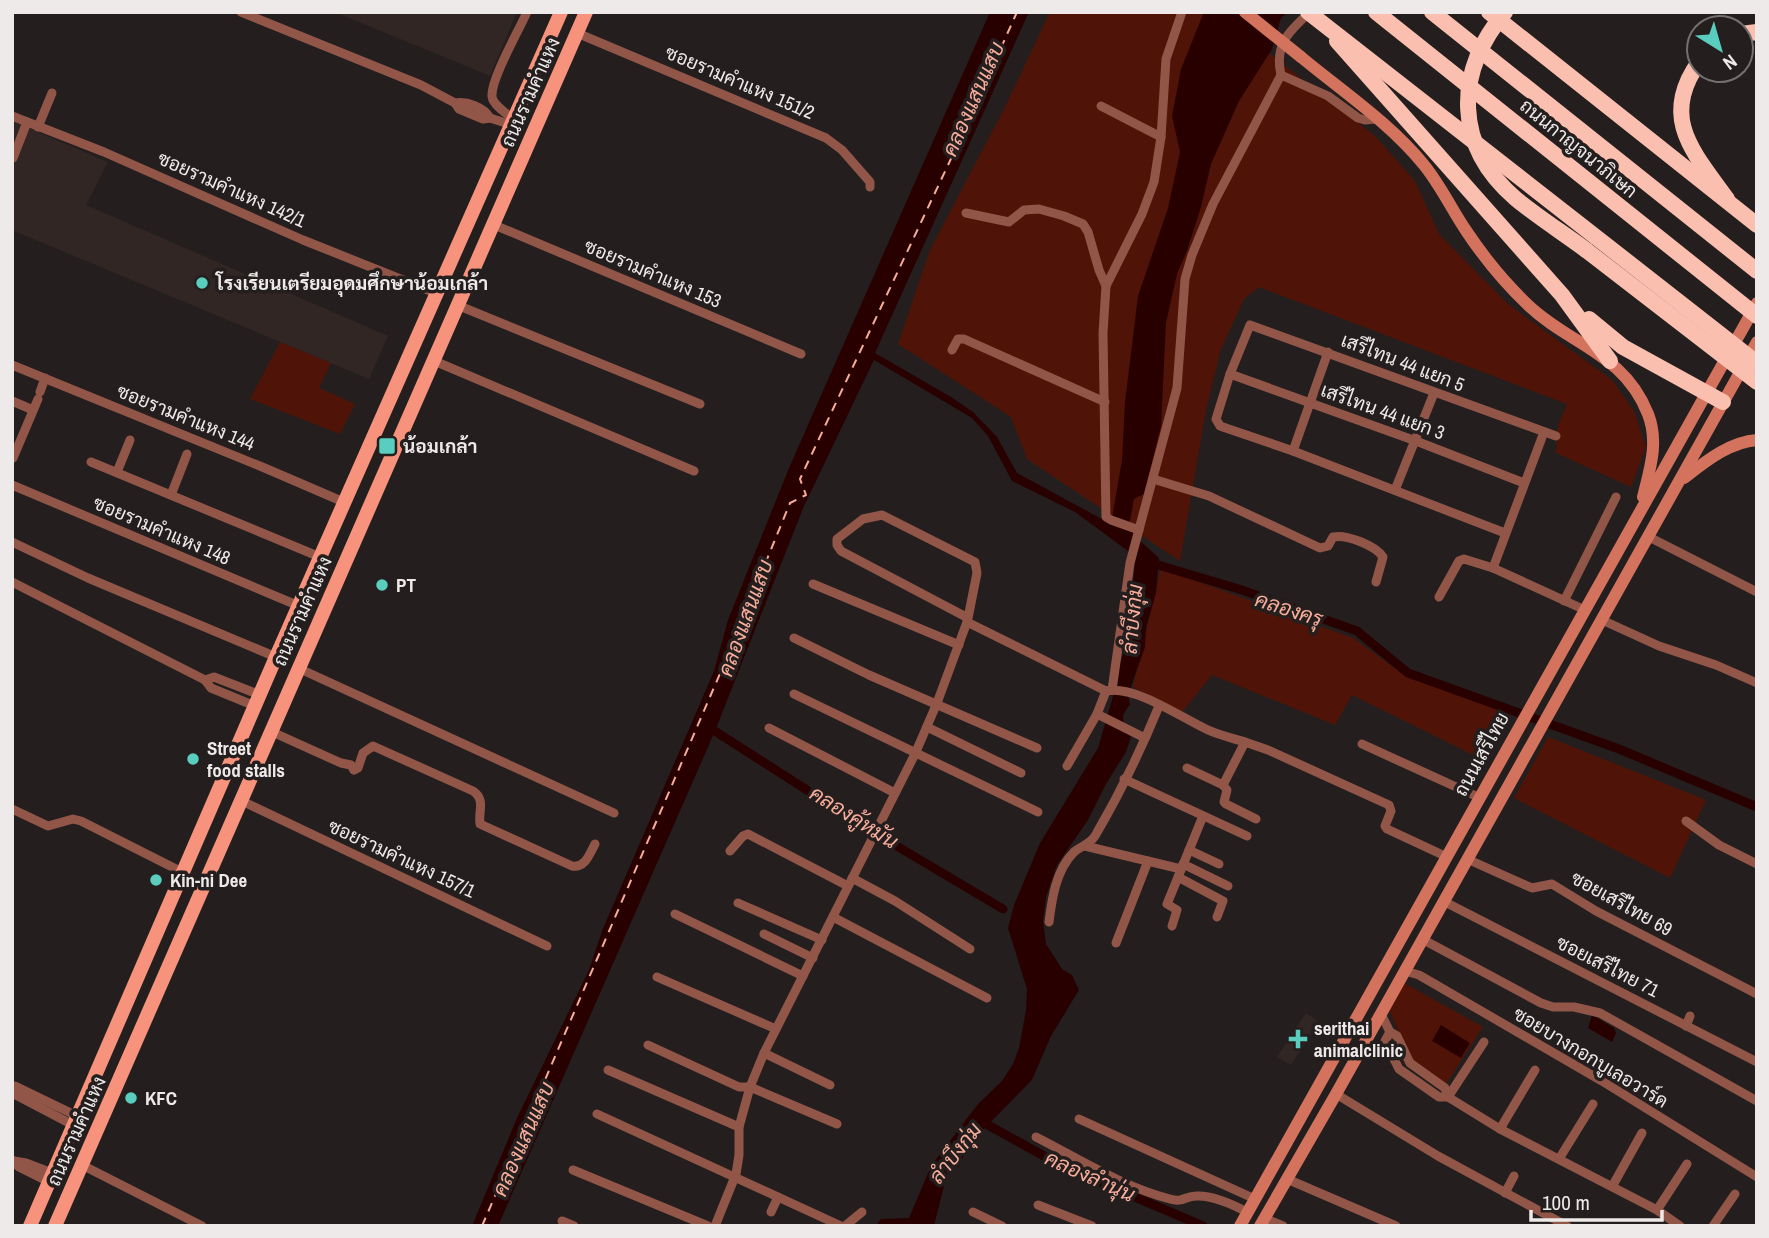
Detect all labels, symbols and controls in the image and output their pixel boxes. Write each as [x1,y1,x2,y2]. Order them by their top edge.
north arrow [1685,14,1755,84]
street label: ถนนรามคำแหง [494,33,566,151]
water label: คลองแสนแสบ [935,37,1011,161]
street label: ซอยรามคำแหง 151/2 [662,39,818,125]
text: N [1718,49,1743,76]
street label: ถนนกาญจนาภิเษก [1515,92,1643,204]
street label: ซอยรามคำแหง 142/1 [154,145,310,233]
street label: ซอยรามคำแหง 153 [580,232,726,314]
place label: โรงเรียนเตรียมอุดมศึกษาน้อมเกล้า [215,270,488,298]
marker: โรงเรียนเตรียมอุดมศึกษาน้อมเกล้า [194,275,210,291]
street label: เสรีไทน 44 แยก 5 [1338,327,1469,398]
street label: เสรีไทน 44 แยก 3 [1318,377,1448,445]
street label: ซอยรามคำแหง 144 [113,378,259,457]
place label: น้อมเกล้า [403,433,477,459]
marker: น้อมเกล้า [377,436,397,456]
street label: ซอยรามคำแหง 148 [89,489,235,571]
street label: ถนนรามคำแหง [266,552,338,670]
water label: คลองแสนแสบ [710,555,780,680]
place label: PT [396,572,416,598]
marker: PT [374,577,390,593]
water label: ลำบึงกุ่ม [1114,583,1150,655]
water label: คลองครุ [1251,584,1327,634]
street label: ถนนเสรีไทย [1447,707,1515,801]
place label: Street food stalls [207,735,285,783]
marker: Street food stalls [185,751,201,767]
water label: คลองคู้หมัน [804,778,904,857]
street label: ซอยรามคำแหง 157/1 [324,813,480,904]
street label: ซอยเสรีไทย 69 [1567,864,1677,942]
place label: Kin-ni Dee [170,867,247,893]
marker: Kin-ni Dee [148,872,164,888]
street label: ซอยเสรีไทย 71 [1552,929,1664,1003]
street label: ซอยบางกอกบูเลอวาร์ด [1508,1000,1673,1114]
place label: serithai animalclinic [1314,1015,1403,1063]
marker: serithai animalclinic [1288,1029,1308,1049]
street label: ถนนรามคำแหง [40,1072,112,1190]
water label: คลองแสนแสบ [485,1077,561,1201]
place label: KFC [145,1085,177,1111]
marker: KFC [123,1090,139,1106]
water label: ลำบึงกุ่ม [922,1116,988,1190]
water label: คลองลำนุ่น [1040,1143,1140,1209]
scale bar [1531,1178,1662,1222]
text: 100 m [1542,1188,1590,1217]

